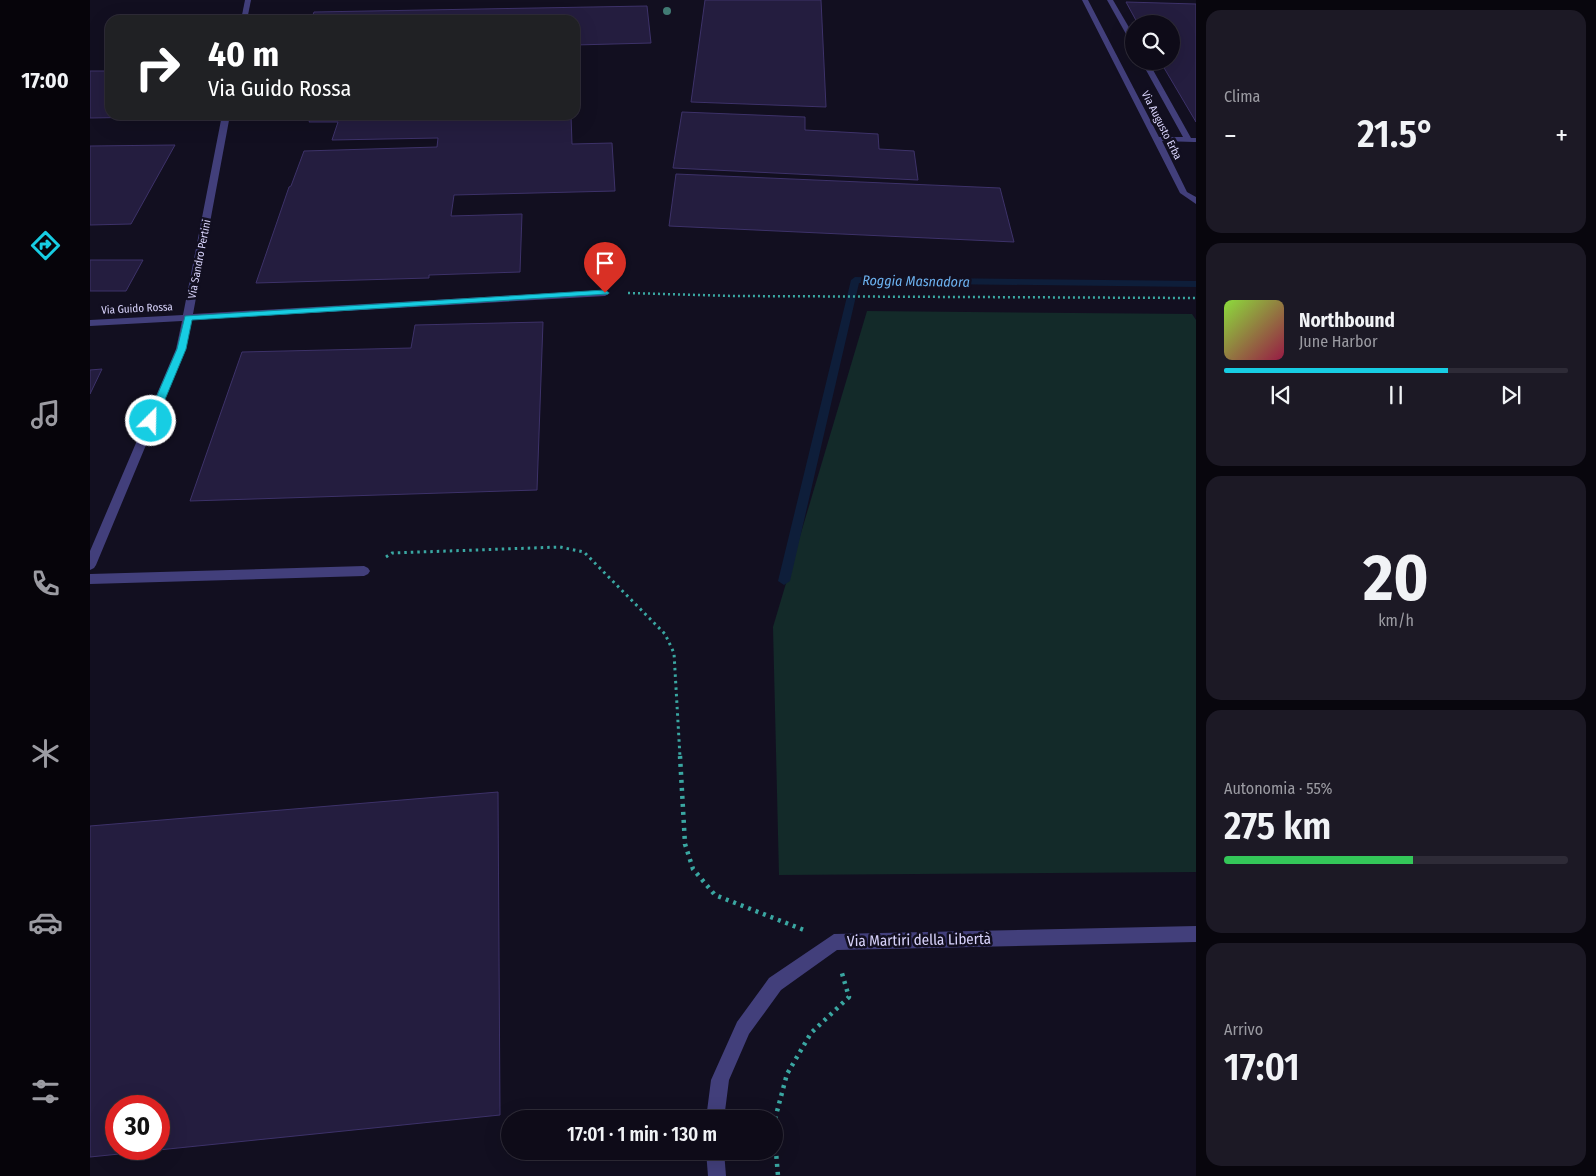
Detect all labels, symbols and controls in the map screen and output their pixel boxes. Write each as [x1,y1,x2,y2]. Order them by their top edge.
map controls [1125,15,1180,70]
button: search [1125,15,1180,70]
text: 40 m [208,33,279,75]
icon: right [125,35,190,100]
text: 17:00 [21,67,69,94]
text: Via Guido Rossa [208,75,351,102]
text: Clima [1224,87,1260,106]
street label: Via Augusto Erba [1139,89,1184,162]
text: 21.5° [1357,111,1435,157]
text: − [1224,119,1237,152]
text: + [1555,119,1568,152]
street label: Via Sandro Pertini [185,218,214,300]
icon: directions [28,228,63,263]
pin [584,242,626,293]
icon: arrive [591,249,619,277]
water label: Roggia Masnadora [862,272,970,291]
street label: Via Guido Rossa [101,300,173,317]
text: Northbound [1299,309,1395,332]
text: June Harbor [1299,332,1377,351]
icon: previous [1267,381,1295,409]
icon: pause [1382,381,1410,409]
icon: next [1497,381,1525,409]
position arrow [124,394,176,446]
icon: music [28,397,63,432]
text: 20 [1363,539,1429,617]
icon: phone [28,566,63,601]
text: km/h [1378,611,1414,630]
icon: climate [28,736,63,771]
text: Autonomia · 55% [1224,779,1332,798]
text: 275 km [1224,803,1331,849]
icon: car [28,905,63,940]
street label: Via Martiri della Libertà [847,930,991,950]
text: Arrivo [1224,1020,1263,1039]
text: 17:01 [1224,1044,1300,1090]
icon: filters [28,1074,63,1109]
speed limit sign: 30 [105,1095,170,1160]
text: 17:01 · 1 min · 130 m [567,1123,717,1146]

